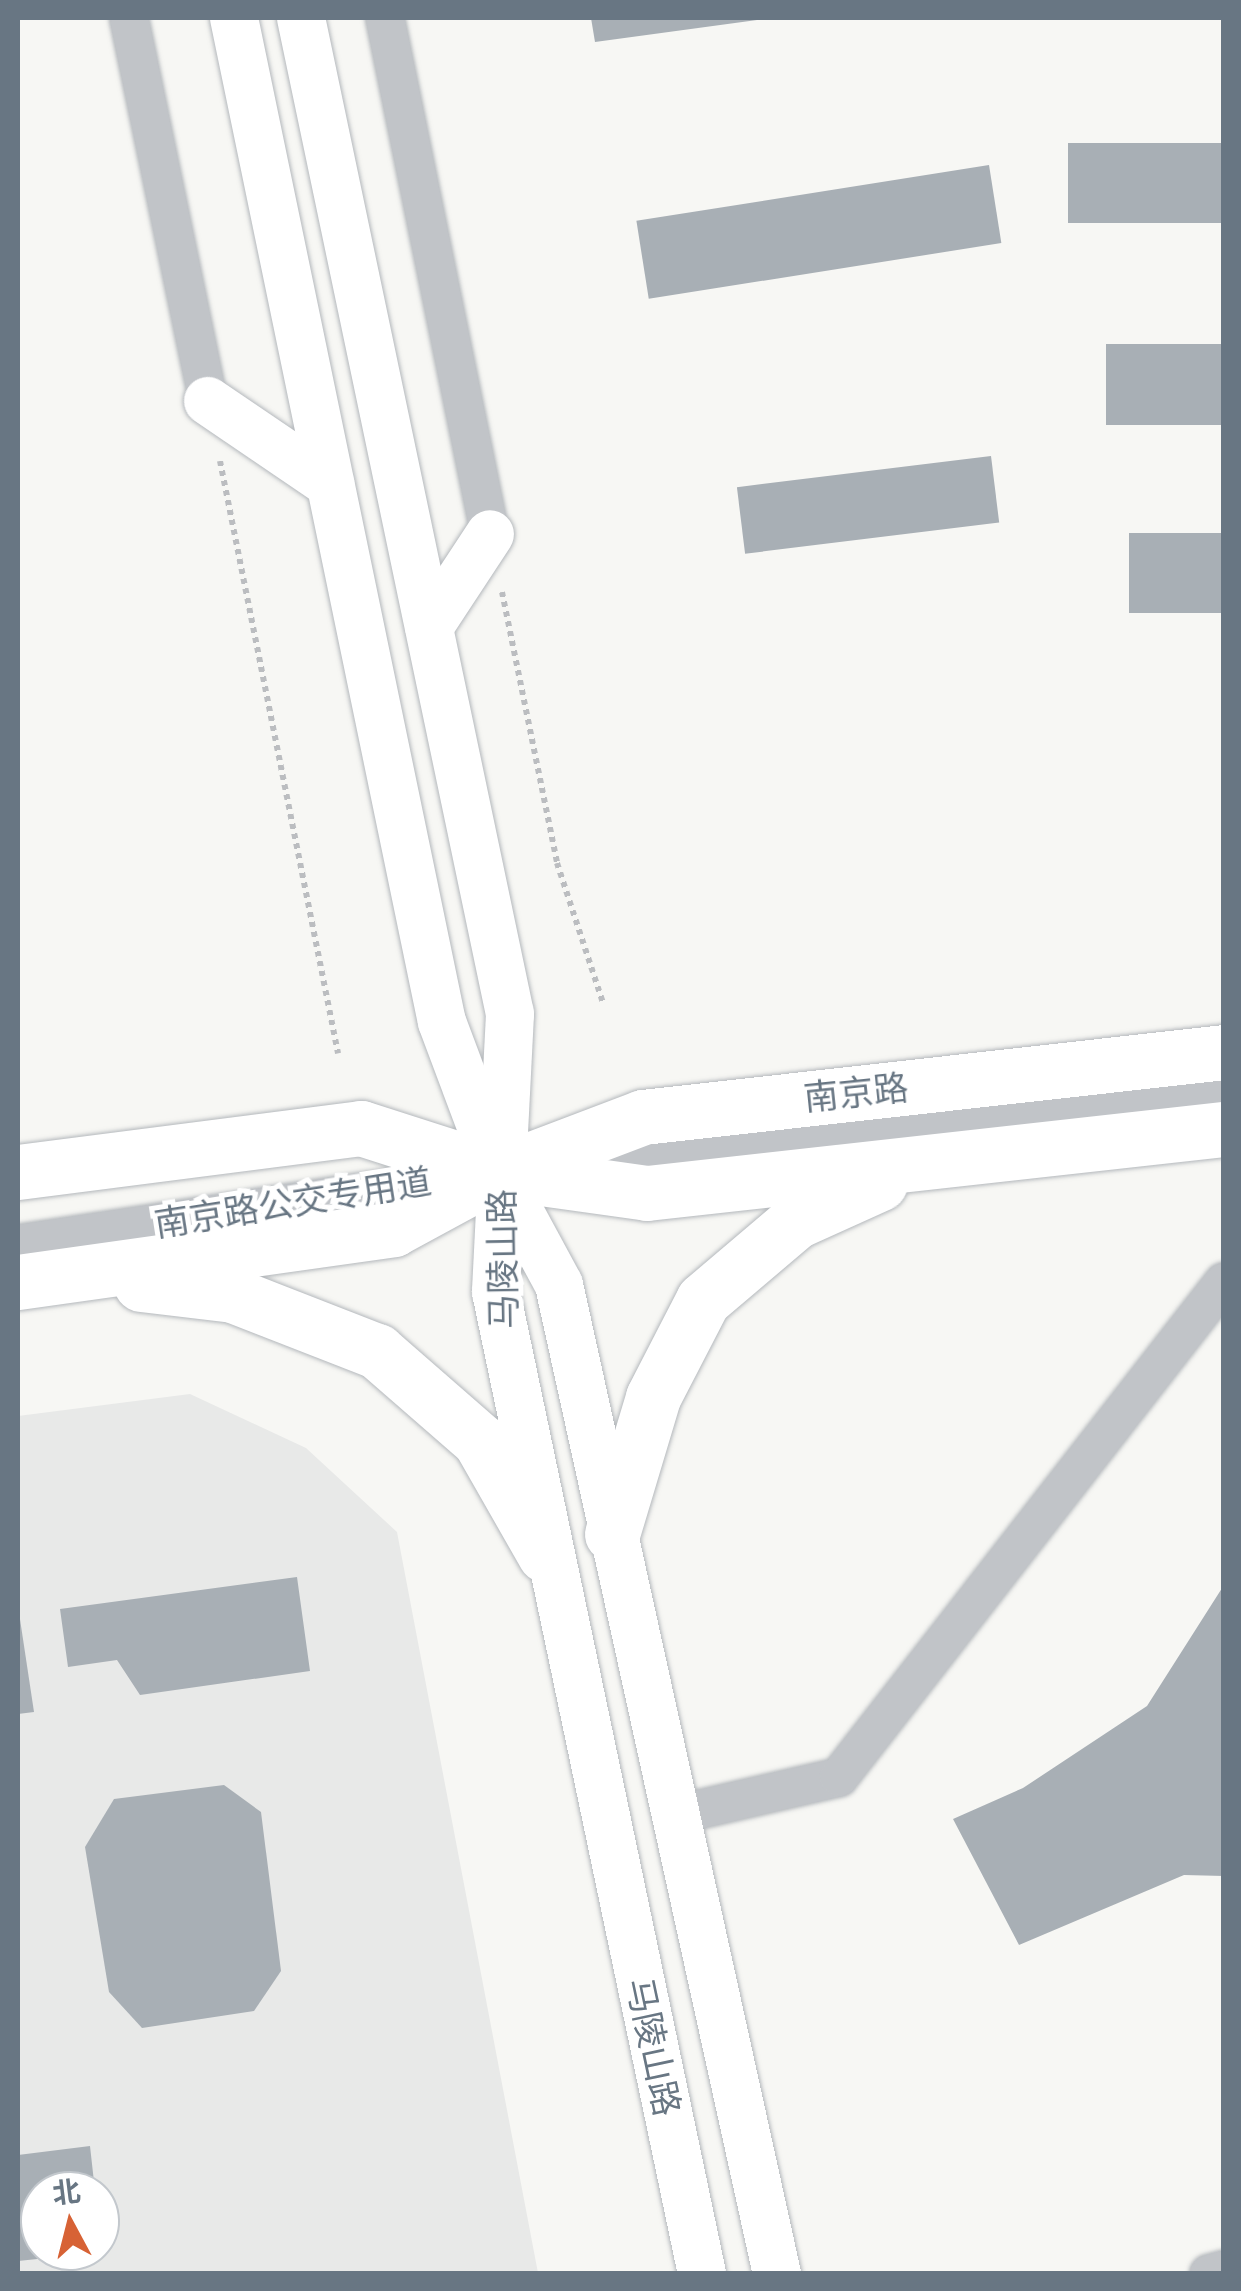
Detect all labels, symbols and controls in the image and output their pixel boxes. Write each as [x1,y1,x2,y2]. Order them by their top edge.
street label: 南京路 [802,1067,910,1119]
street label: 南京路公交专用道 [151,1160,435,1246]
street label: 马陵山路 [481,1189,525,1329]
street label: 马陵山路 [618,1974,688,2120]
north arrow [20,2171,120,2271]
text: 北 [50,2173,83,2213]

